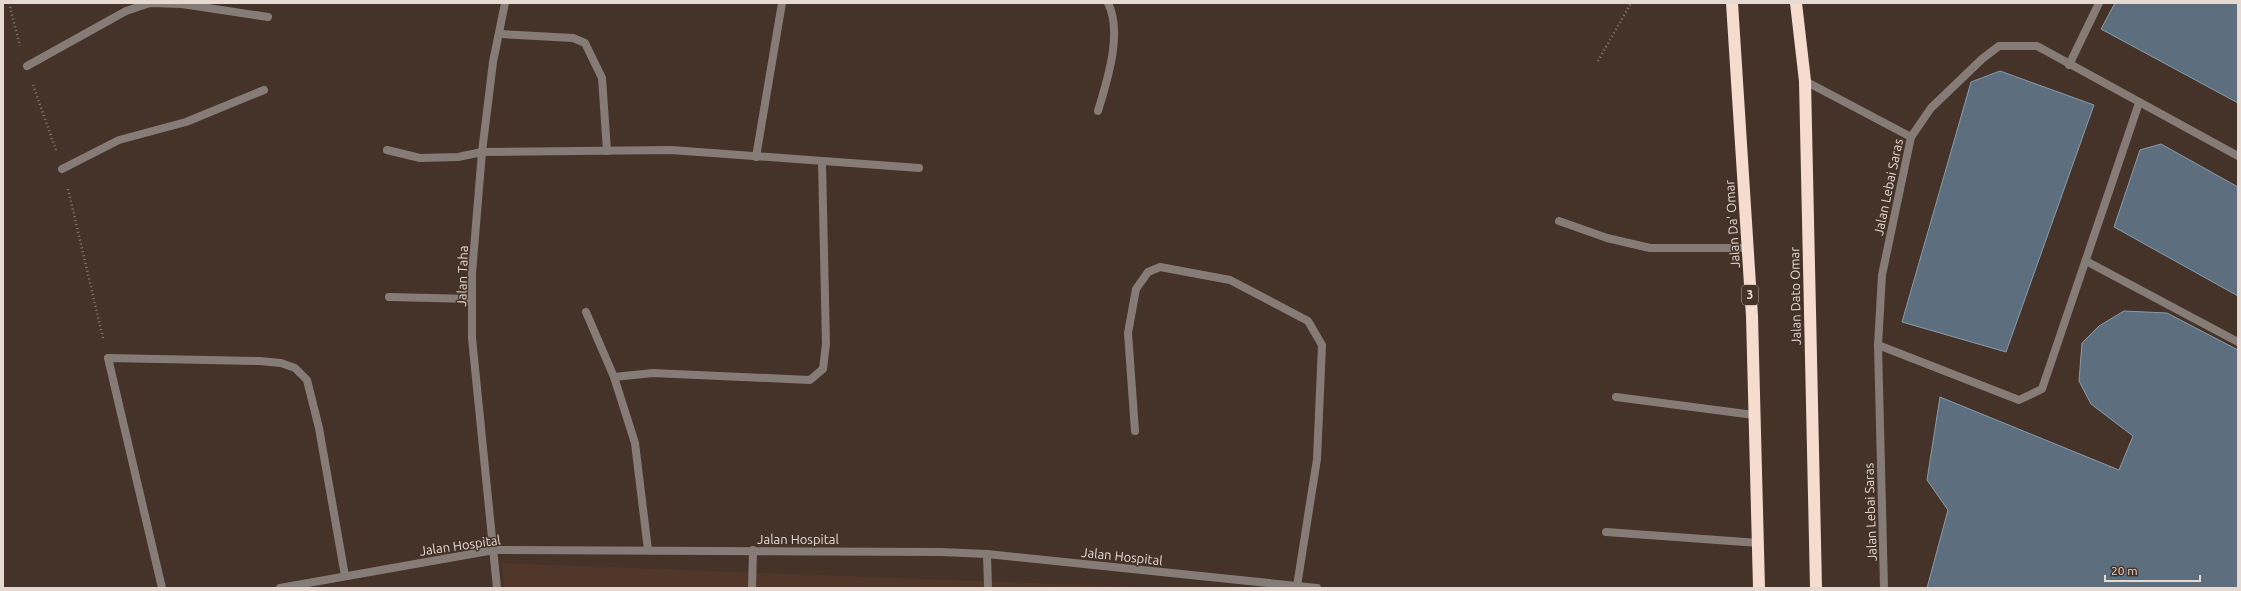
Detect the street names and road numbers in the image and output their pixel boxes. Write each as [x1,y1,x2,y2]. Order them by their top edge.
street label: Jalan Lebai Saras [1871,137,1905,237]
street label: Jalan Da' Omar [1722,179,1742,269]
street label: Jalan Taha [454,245,470,307]
street label: Jalan Dato Omar [1787,247,1803,345]
road number: 3 [1742,285,1758,305]
street label: Jalan Lebai Saras [1861,462,1879,561]
street label: Jalan Hospital [419,532,502,558]
street label: Jalan Hospital [757,532,840,546]
street label: Jalan Hospital [1081,545,1164,567]

